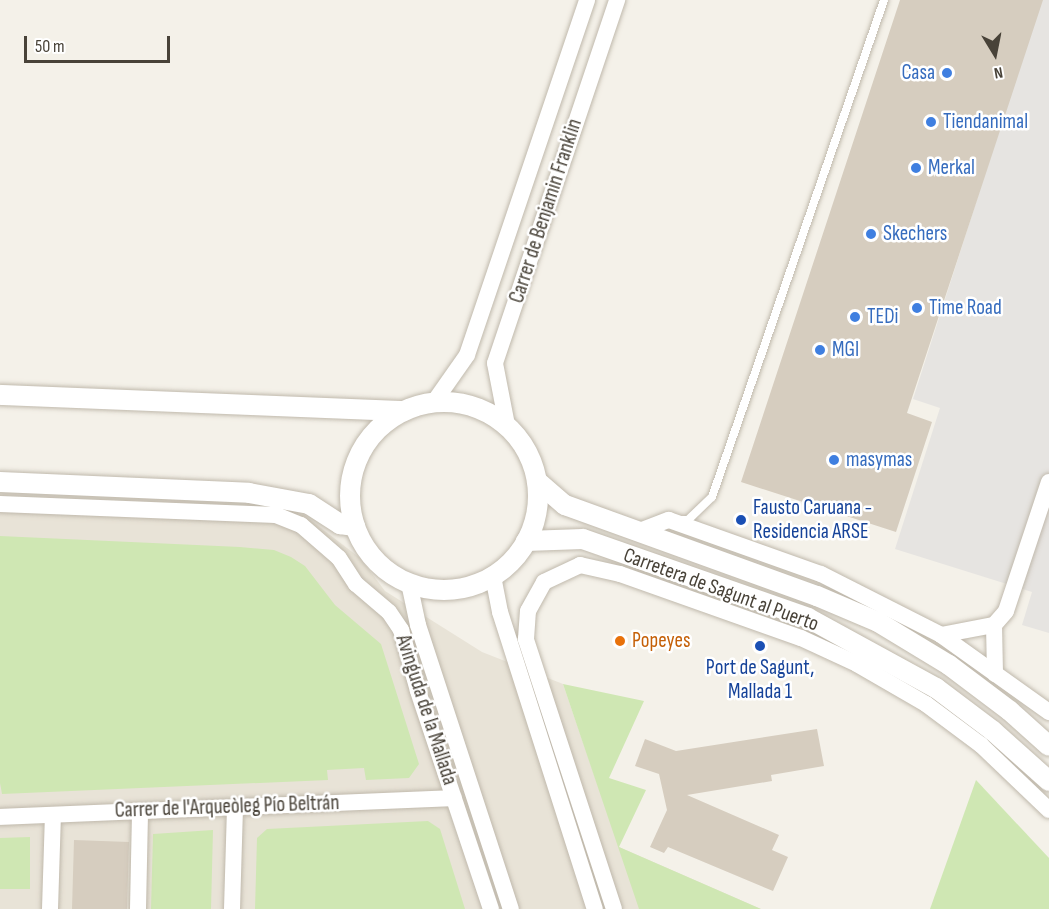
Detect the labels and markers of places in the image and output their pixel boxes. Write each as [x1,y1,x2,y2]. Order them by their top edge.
place label: Casa [902,60,935,86]
marker: Casa [940,66,954,80]
place label: Tiendanimal [943,109,1028,135]
marker: Tiendanimal [924,115,938,129]
place label: Merkal [928,155,975,181]
marker: Merkal [909,161,923,175]
place label: Skechers [883,221,947,247]
marker: Skechers [864,227,878,241]
place label: Time Road [929,295,1002,321]
marker: Time Road [910,301,924,315]
place label: TEDi [867,304,898,330]
marker: TEDi [848,310,862,324]
place label: MGI [832,337,859,363]
marker: MGI [813,343,827,357]
place label: masymas [846,447,912,473]
marker: masymas [827,453,841,467]
place label: Fausto Caruana - Residencia ARSE [753,495,872,545]
marker: Fausto Caruana - Residencia ARSE [734,513,748,527]
place label: Popeyes [632,628,690,654]
marker: Popeyes [613,634,627,648]
marker: Port de Sagunt, Mallada 1 [753,639,767,653]
place label: Port de Sagunt, Mallada 1 [706,655,814,705]

